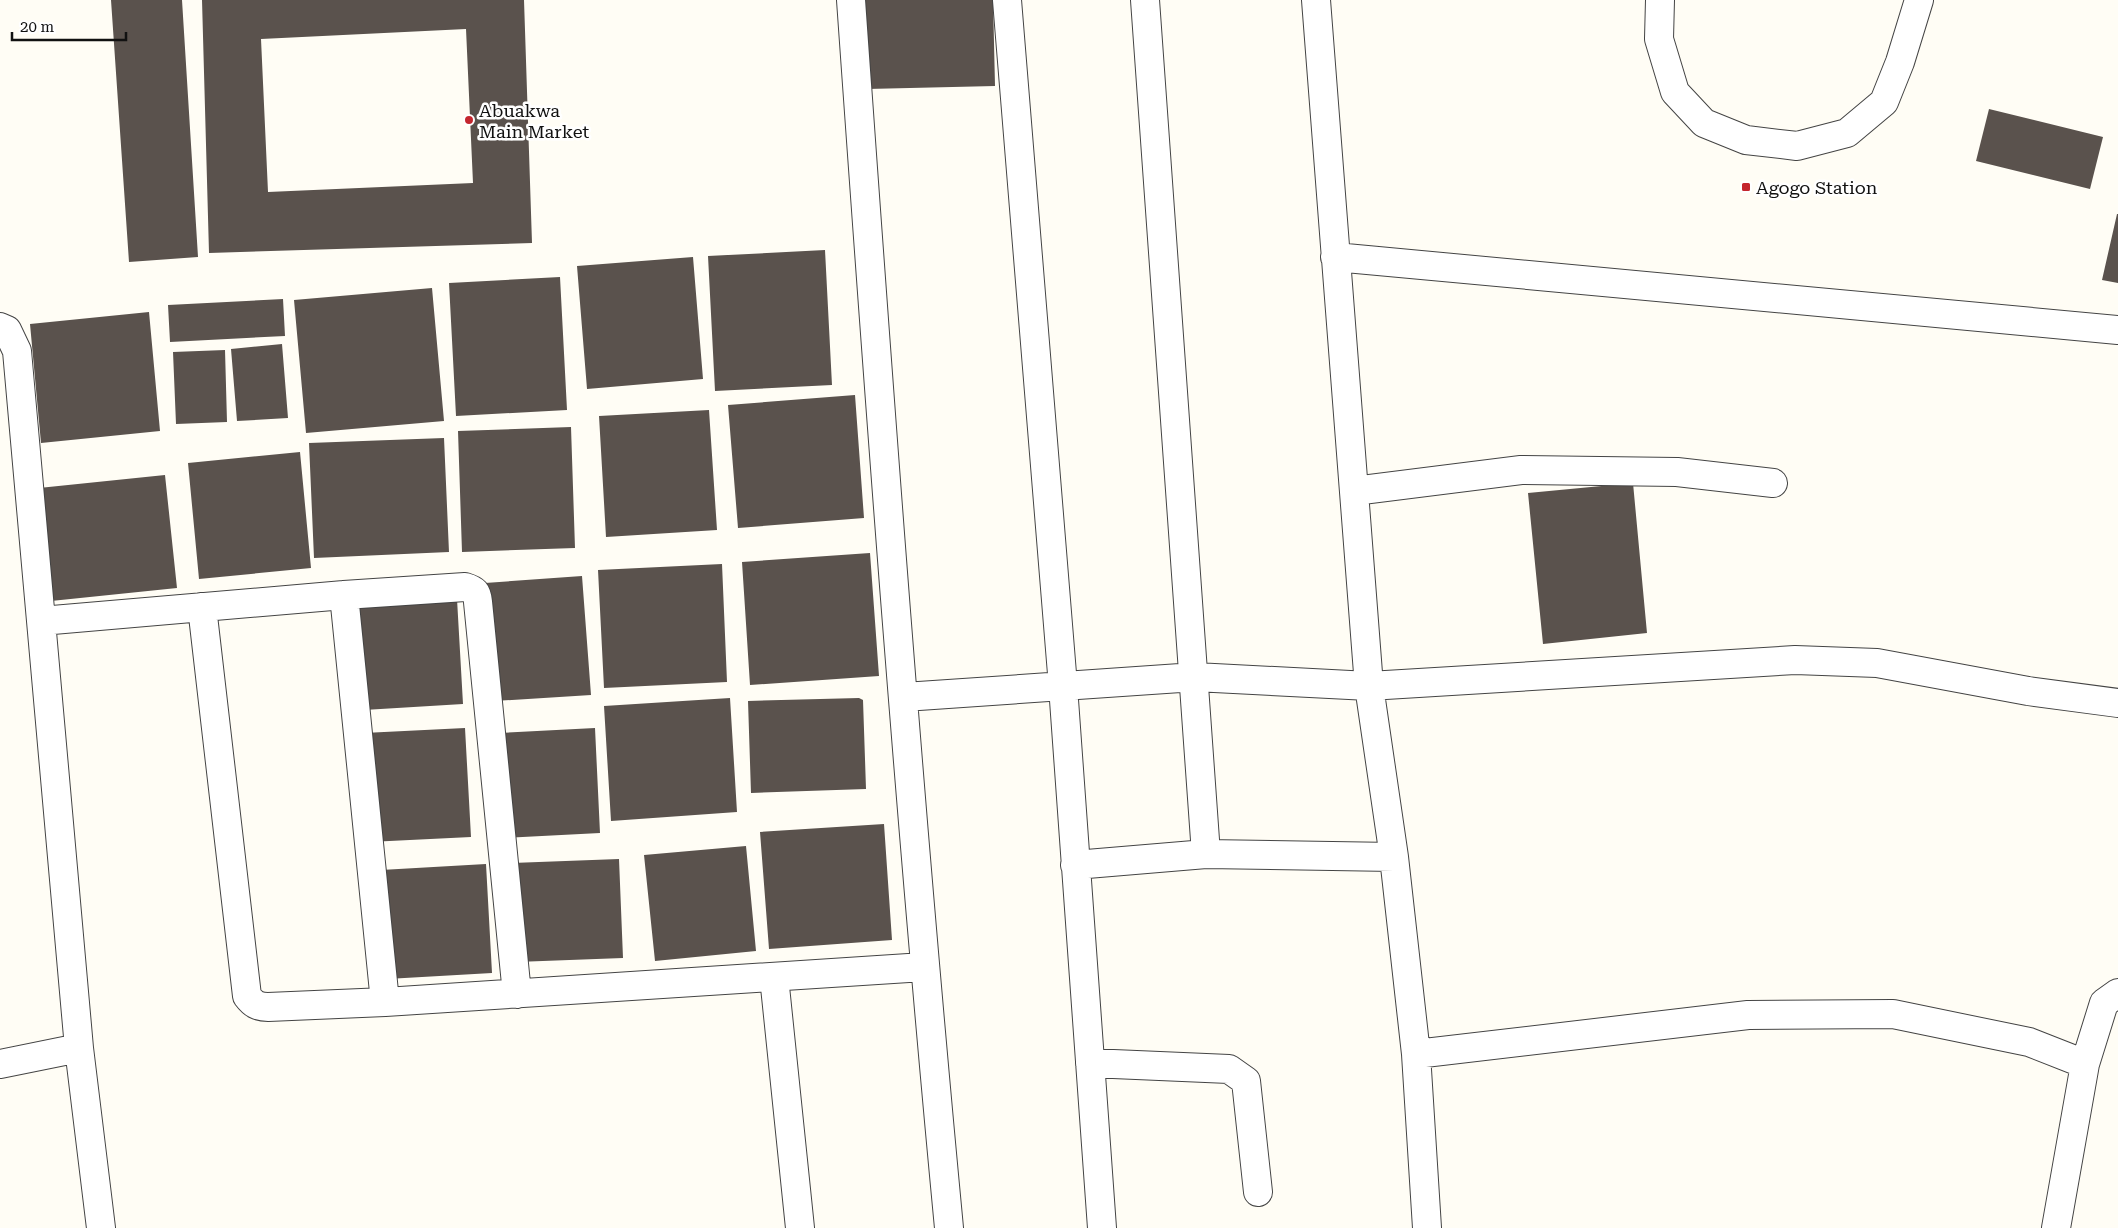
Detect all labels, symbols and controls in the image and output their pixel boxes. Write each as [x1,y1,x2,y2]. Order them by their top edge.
scale bar [12,10,126,42]
text: 20 m [20,18,55,36]
place label: Abuakwa Main Market [479,100,590,142]
marker: Abuakwa Main Market [463,114,475,126]
place label: Agogo Station [1756,177,1878,198]
marker: Agogo Station [1740,181,1752,193]

